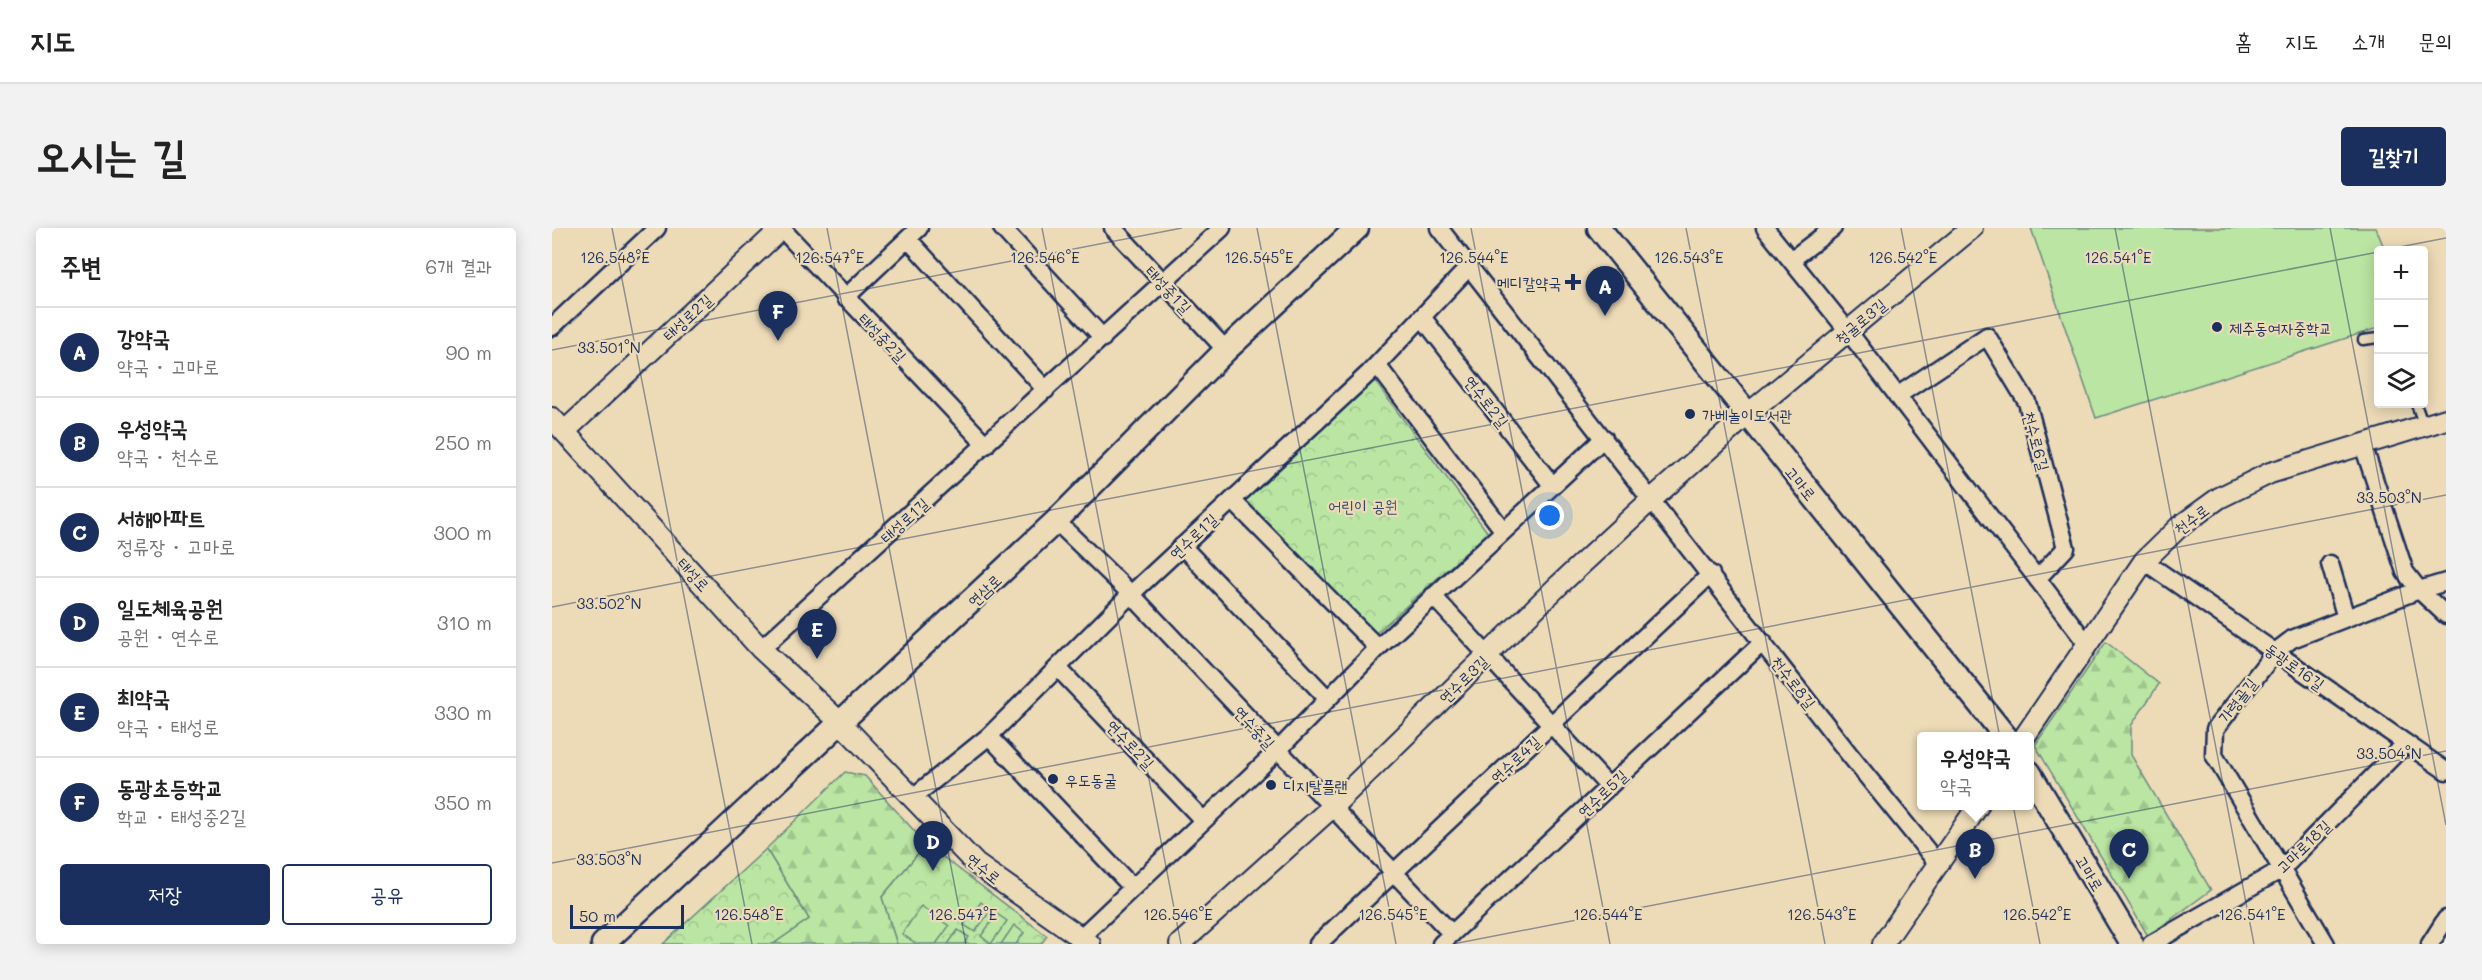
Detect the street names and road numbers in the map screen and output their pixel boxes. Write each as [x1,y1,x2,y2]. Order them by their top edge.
street label: 태성중1길 [1141,260,1197,318]
street label: 태성로2길 [658,289,716,345]
street label: 청귤로3길 [1830,293,1890,349]
street label: 태성중2길 [854,308,912,366]
street label: 연수로2길 [1460,371,1514,431]
street label: 천수로6길 [2019,409,2055,473]
street label: 고마로 [1781,461,1821,505]
street label: 태성로1길 [875,492,933,547]
street label: 천수로 [2169,499,2213,539]
street label: 연수로1길 [1164,508,1222,564]
street label: 태성로 [673,553,715,595]
street label: 연삼로 [963,569,1005,611]
street label: 동광로16길 [2261,638,2329,694]
street label: 연수로3길 [1434,650,1492,708]
street label: 천수로8길 [1767,651,1821,713]
street label: 가령골길 [2213,673,2261,727]
street label: 연수중길 [1230,701,1280,753]
street label: 연수로2길 [1102,715,1160,773]
street label: 연수로4길 [1486,730,1545,787]
street label: 연수로5길 [1573,764,1631,821]
street label: 고마로18길 [2271,815,2335,877]
street label: 연수로 [962,848,1006,888]
street label: 고마로 [2071,851,2109,895]

